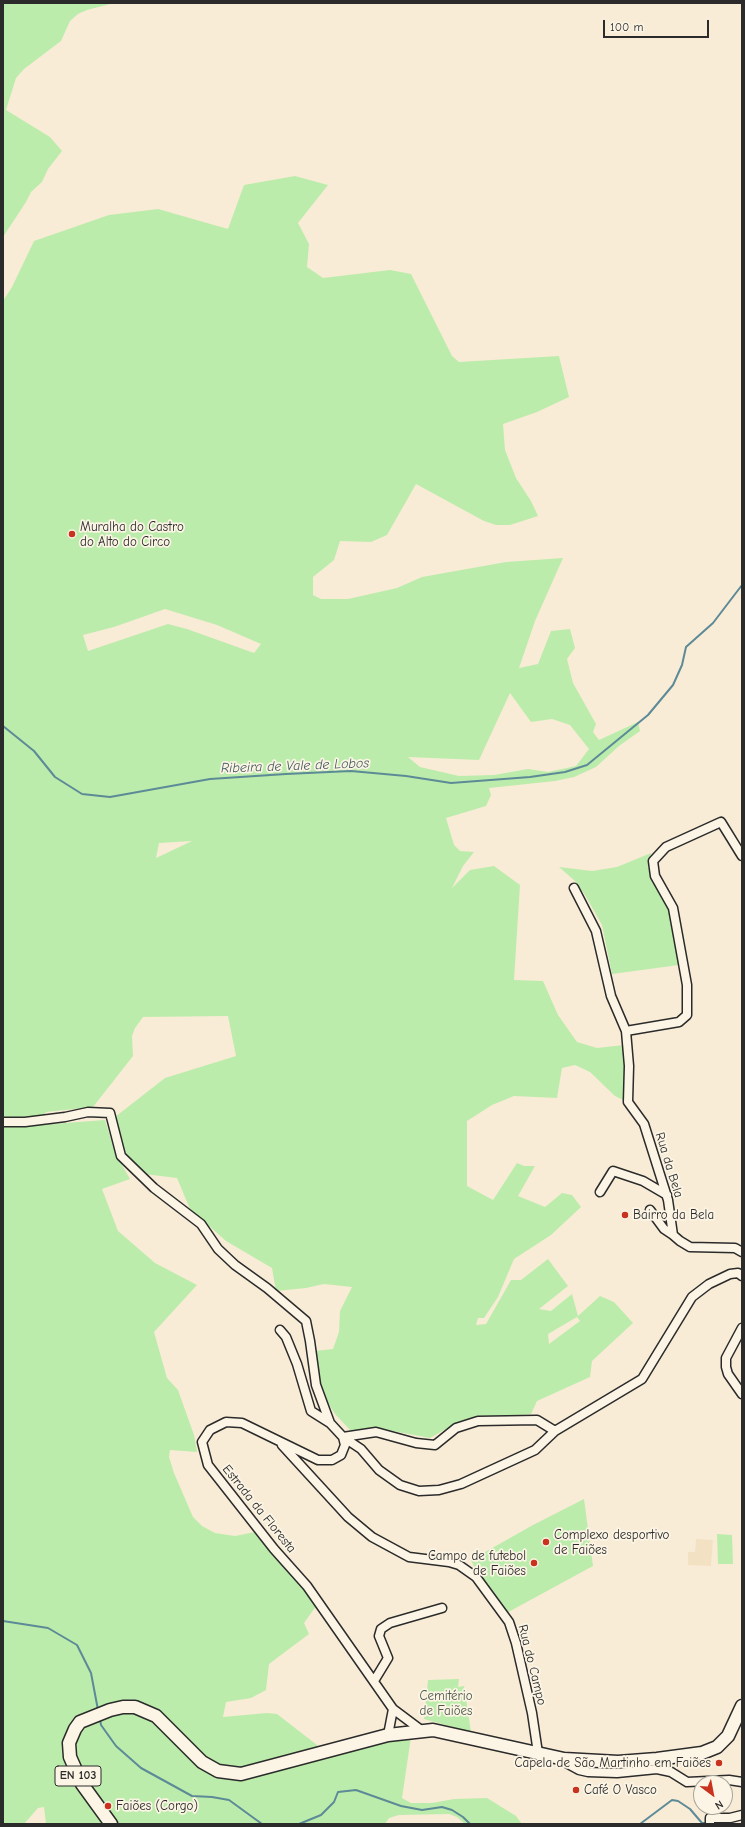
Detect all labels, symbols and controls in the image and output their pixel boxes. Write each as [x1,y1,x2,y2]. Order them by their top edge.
scale bar [605,12,711,38]
text: 100 m [610,20,643,34]
place label: Muralha do Castro do Alto do Circo [80,519,184,550]
marker: Muralha do Castro do Alto do Circo [67,529,77,539]
water label: Ribeira de Vale de Lobos [221,755,369,777]
street label: Rua da Bela [652,1130,686,1200]
place label: Bairro da Bela [633,1207,714,1223]
marker: Bairro da Bela [620,1210,630,1220]
street label: Estrada da Floresta [219,1462,299,1556]
place label: Complexo desportivo de Faiões [554,1527,669,1558]
marker: Complexo desportivo de Faiões [541,1537,551,1547]
place label: Campo de futebol de Faiões [428,1548,526,1579]
marker: Campo de futebol de Faiões [529,1558,539,1568]
street label: Rua do Campo [514,1623,550,1707]
park label: Cemitério de Faiões [419,1688,473,1719]
place label: Capela de São Martinho em Faiões [515,1755,711,1771]
marker: Capela de São Martinho em Faiões [714,1758,724,1768]
road number: EN 103 [55,1766,101,1786]
north arrow [693,1775,733,1815]
place label: Café O Vasco [584,1782,657,1798]
marker: Café O Vasco [571,1785,581,1795]
text: N [713,1797,726,1812]
place label: Faiões (Corgo) [116,1798,198,1814]
marker: Faiões (Corgo) [103,1801,113,1811]

